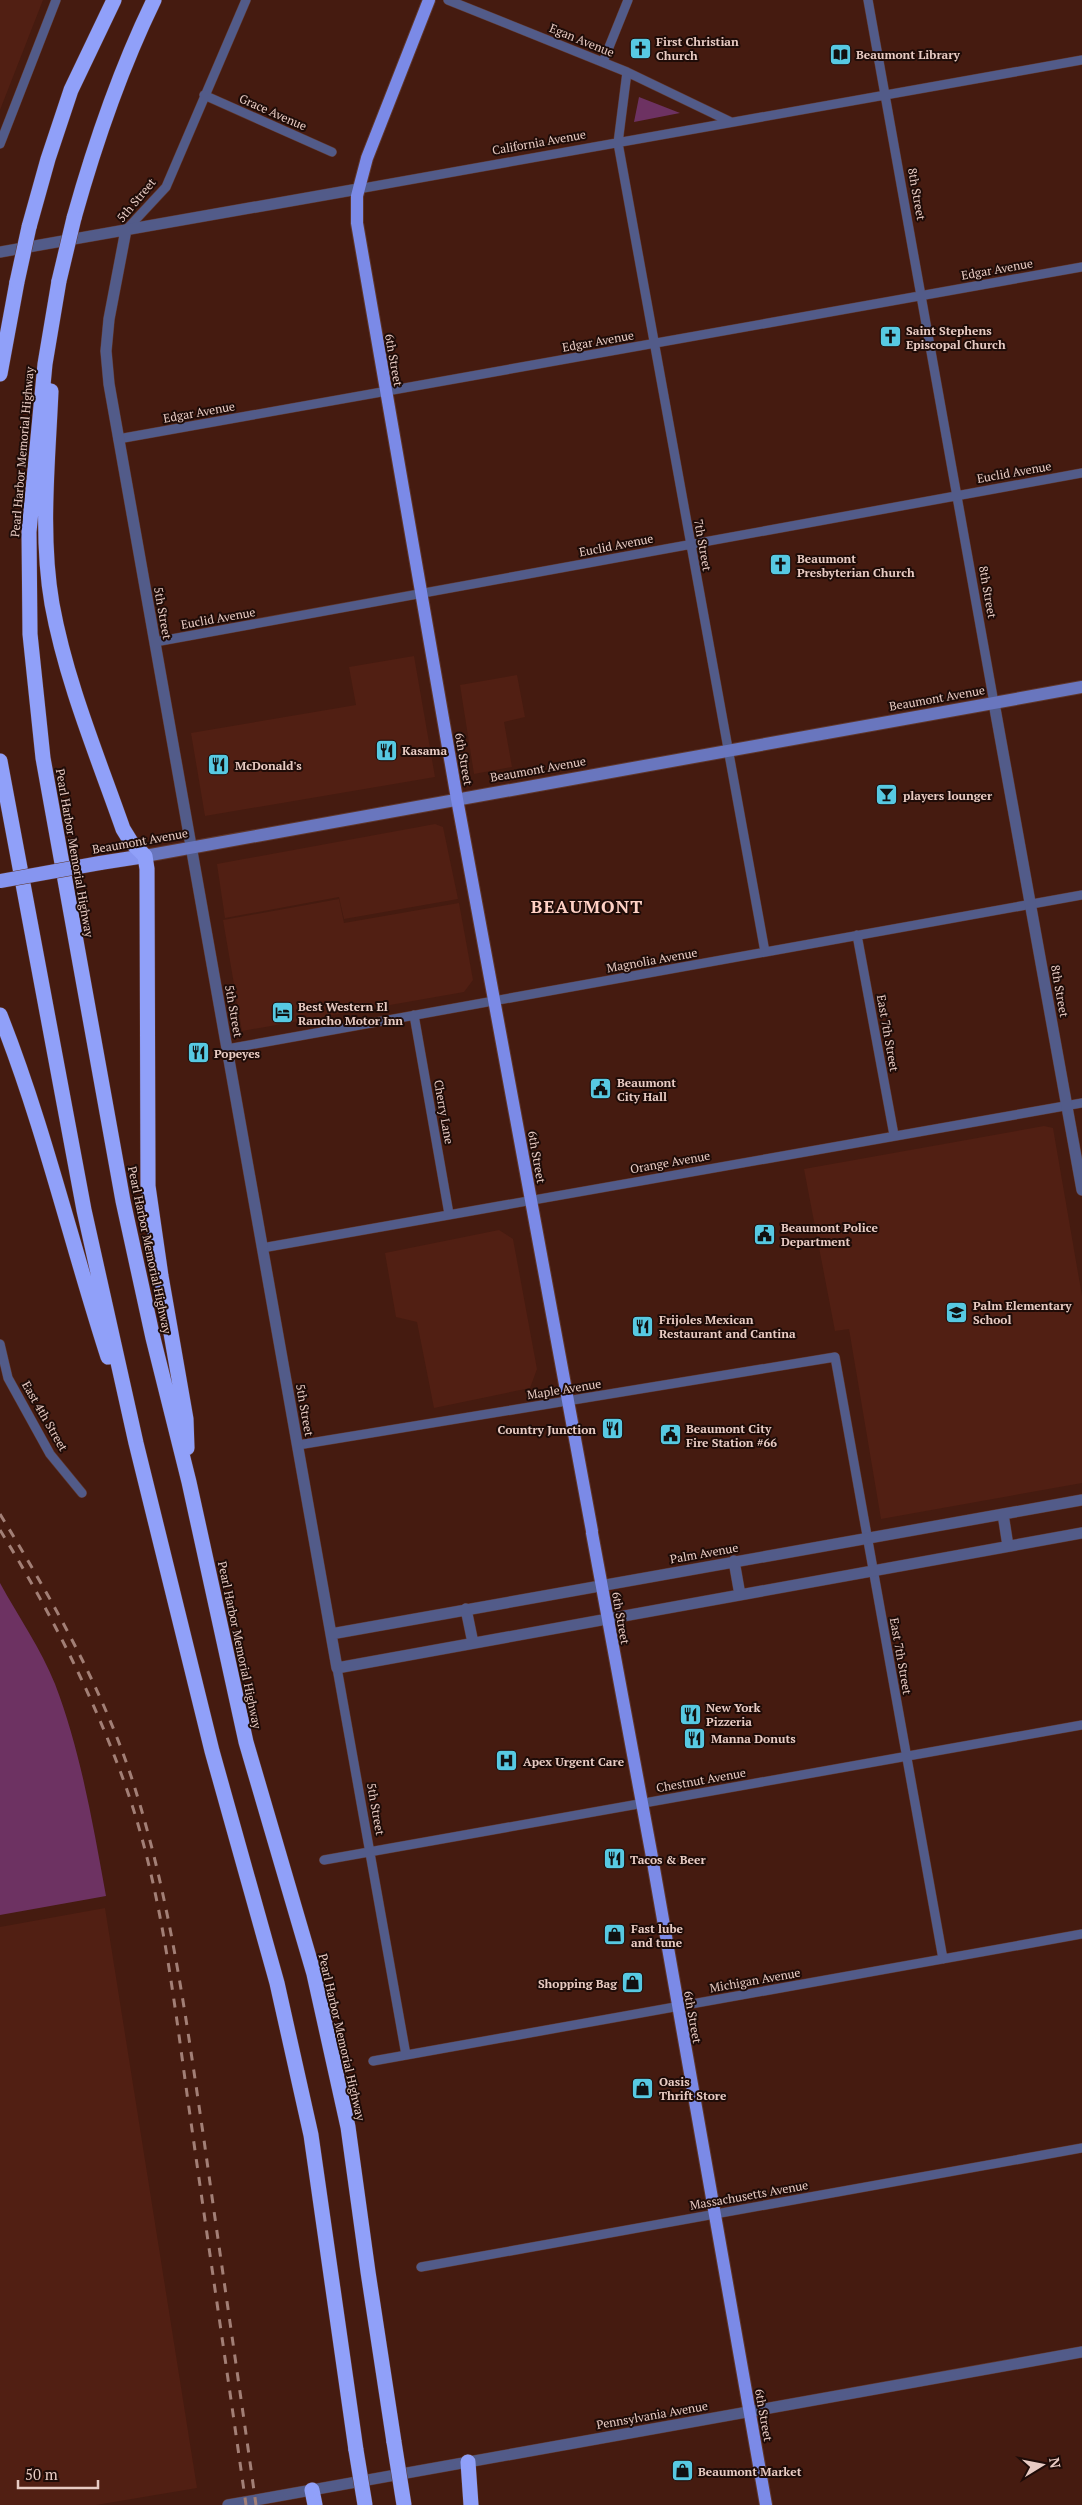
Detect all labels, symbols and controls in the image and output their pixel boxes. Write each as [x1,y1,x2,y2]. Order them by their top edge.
street label: Egan Avenue [547,20,617,60]
place label: First Christian Church [656,34,739,63]
church icon: First Christian Church [628,36,652,60]
library icon: Beaumont Library [828,42,852,66]
place label: Beaumont Library [856,47,961,62]
street label: Grace Avenue [237,90,309,134]
street label: California Avenue [491,126,587,158]
street label: 8th Street [905,167,929,222]
street label: 5th Street [113,175,159,225]
street label: Edgar Avenue [960,255,1034,283]
place label: Saint Stephens Episcopal Church [906,323,1006,352]
church icon: Saint Stephens Episcopal Church [878,325,902,349]
street label: Edgar Avenue [561,327,635,355]
street label: 6th Street [382,333,406,388]
street label: Pearl Harbor Memorial Highway [7,365,37,538]
street label: Edgar Avenue [162,398,236,426]
street label: Euclid Avenue [976,458,1052,486]
street label: 7th Street [691,518,715,573]
street label: Euclid Avenue [578,530,654,560]
place label: Beaumont Presbyterian Church [797,551,915,580]
church icon: Beaumont Presbyterian Church [769,553,793,577]
street label: 8th Street [976,565,1000,620]
street label: 5th Street [151,586,175,641]
street label: Euclid Avenue [180,604,256,632]
street label: Beaumont Avenue [888,682,986,714]
street label: 6th Street [452,732,476,787]
restaurant icon: Kasama [374,738,398,762]
place label: Kasama [402,743,447,758]
restaurant icon: McDonald's [207,753,231,777]
street label: Beaumont Avenue [489,753,587,785]
place label: McDonald's [235,758,302,773]
street label: Pearl Harbor Memorial Highway [53,768,97,939]
bar icon: players lounger [875,783,899,807]
place label: players lounger [903,788,993,803]
street label: Beaumont Avenue [91,825,189,857]
district label: BEAUMONT [531,894,643,918]
street label: Magnolia Avenue [605,945,699,975]
street label: 8th Street [1048,964,1072,1019]
street label: 5th Street [222,984,246,1039]
street label: East 7th Street [874,993,902,1073]
place label: Best Western El Rancho Motor Inn [298,999,403,1028]
hotel icon: Best Western El Rancho Motor Inn [270,1001,294,1025]
restaurant icon: Popeyes [186,1041,210,1065]
place label: Popeyes [214,1046,261,1061]
place label: Beaumont City Hall [617,1075,676,1104]
public building icon: Beaumont City Hall [589,1077,613,1101]
street label: Cherry Lane [431,1079,457,1145]
street label: 6th Street [525,1130,549,1185]
street label: Orange Avenue [629,1148,711,1176]
street label: Pearl Harbor Memorial Highway [125,1165,175,1336]
place label: Beaumont Police Department [781,1220,878,1249]
public building icon: Beaumont Police Department [753,1222,777,1246]
place label: Palm Elementary School [973,1298,1072,1327]
school or university icon: Palm Elementary School [945,1300,969,1324]
place label: Frijoles Mexican Restaurant and Cantina [659,1312,796,1341]
restaurant icon: Frijoles Mexican Restaurant and Cantina [631,1314,655,1338]
street label: Maple Avenue [526,1376,602,1402]
street label: East 4th Street [19,1378,71,1454]
street label: 5th Street [293,1383,317,1438]
restaurant icon: Country Junction [600,1417,624,1441]
place label: Beaumont City Fire Station #66 [686,1421,777,1450]
place label: Country Junction [498,1422,596,1437]
public building icon: Beaumont City Fire Station #66 [658,1423,682,1447]
street label: Palm Avenue [669,1540,739,1566]
street label: Pearl Harbor Memorial Highway [215,1560,265,1731]
street label: 6th Street [609,1591,633,1646]
street label: East 7th Street [887,1616,915,1696]
place label: New York Pizzeria [706,1700,761,1729]
restaurant icon: New York Pizzeria [678,1702,702,1726]
restaurant icon: Manna Donuts [683,1726,707,1750]
place label: Manna Donuts [711,1731,796,1746]
hospital icon: Apex Urgent Care [495,1749,519,1773]
place label: Apex Urgent Care [523,1754,625,1769]
street label: Chestnut Avenue [655,1765,747,1795]
street label: 5th Street [364,1782,388,1837]
restaurant icon: Tacos & Beer [602,1847,626,1871]
place label: Tacos & Beer [630,1852,706,1867]
place label: Fast lube and tune [631,1921,684,1950]
shop icon: Fast lube and tune [603,1923,627,1947]
street label: Pearl Harbor Memorial Highway [315,1952,369,2123]
street label: Michigan Avenue [709,1965,801,1995]
shop icon: Shopping Bag [621,1971,645,1995]
place label: Shopping Bag [538,1976,617,1991]
street label: 6th Street [681,1990,705,2045]
place label: Oasis Thrift Store [659,2074,727,2103]
shop icon: Oasis Thrift Store [631,2076,655,2100]
street label: Massachusetts Avenue [689,2177,809,2213]
street label: 6th Street [752,2388,776,2443]
street label: Pennsylvania Avenue [595,2398,709,2432]
north arrow [1017,2440,1067,2490]
text: N [1045,2456,1066,2470]
scale bar [18,2458,98,2490]
shop icon: Beaumont Market [670,2459,694,2483]
text: 50 m [25,2464,58,2484]
place label: Beaumont Market [698,2464,802,2479]

